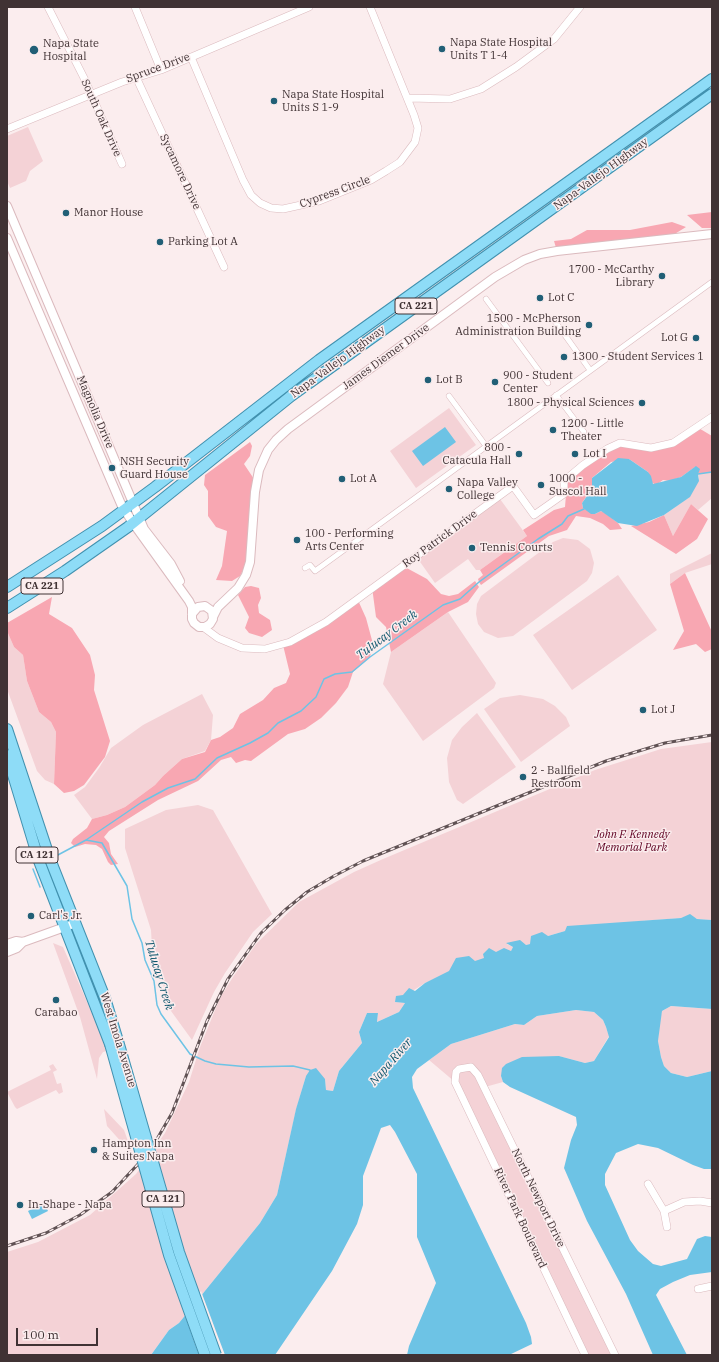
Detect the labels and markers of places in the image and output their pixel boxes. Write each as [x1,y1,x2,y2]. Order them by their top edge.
place label: Napa State Hospital Units T 1-4 [450,36,552,62]
place label: Napa State Hospital [43,37,99,63]
marker: Napa State Hospital [28,44,40,56]
marker: Napa State Hospital Units T 1-4 [437,44,447,54]
place label: Napa State Hospital Units S 1-9 [282,88,384,114]
marker: Napa State Hospital Units S 1-9 [269,96,279,106]
place label: Manor House [74,206,143,220]
marker: Manor House [61,208,71,218]
place label: Parking Lot A [168,235,238,249]
marker: Parking Lot A [155,237,165,247]
place label: 1700 - McCarthy Library [568,263,654,289]
marker: 1700 - McCarthy Library [657,271,667,281]
place label: Lot C [548,291,574,305]
marker: Lot C [535,293,545,303]
place label: 1500 - McPherson Administration Building [455,312,581,338]
marker: 1500 - McPherson Administration Building [584,320,594,330]
place label: Lot G [661,331,688,345]
marker: Lot G [691,333,701,343]
place label: 1300 - Student Services 1 [572,350,704,364]
marker: 1300 - Student Services 1 [559,352,569,362]
place label: 900 - Student Center [503,369,573,395]
place label: Lot B [436,373,463,387]
marker: Lot B [423,375,433,385]
marker: 900 - Student Center [490,377,500,387]
place label: 1800 - Physical Sciences [507,396,634,410]
marker: 1800 - Physical Sciences [637,398,647,408]
place label: 1200 - Little Theater [561,417,624,443]
marker: 1200 - Little Theater [548,425,558,435]
place label: 800 - Catacula Hall [443,441,511,467]
place label: Lot I [583,447,606,461]
marker: 800 - Catacula Hall [514,449,524,459]
marker: Lot I [570,449,580,459]
place label: NSH Security Guard House [120,455,189,481]
marker: NSH Security Guard House [107,463,117,473]
place label: Lot A [350,472,377,486]
place label: 1000 - Suscol Hall [549,472,607,498]
marker: Lot A [337,474,347,484]
place label: Napa Valley College [457,476,518,502]
marker: 1000 - Suscol Hall [536,480,546,490]
marker: Napa Valley College [444,484,454,494]
place label: 100 - Performing Arts Center [305,527,394,553]
marker: 100 - Performing Arts Center [292,535,302,545]
place label: Tennis Courts [480,541,552,555]
marker: Tennis Courts [467,543,477,553]
place label: Lot J [651,703,675,717]
marker: Lot J [638,705,648,715]
place label: 2 - Ballfield Restroom [531,764,590,790]
marker: 2 - Ballfield Restroom [518,772,528,782]
place label: Carl's Jr. [39,909,83,923]
marker: Carl's Jr. [26,911,36,921]
marker: Carabao [51,995,61,1005]
place label: Carabao [35,1006,77,1020]
place label: Hampton Inn & Suites Napa [102,1137,174,1163]
marker: Hampton Inn & Suites Napa [89,1145,99,1155]
place label: In-Shape - Napa [28,1198,112,1212]
marker: In-Shape - Napa [15,1200,25,1210]

